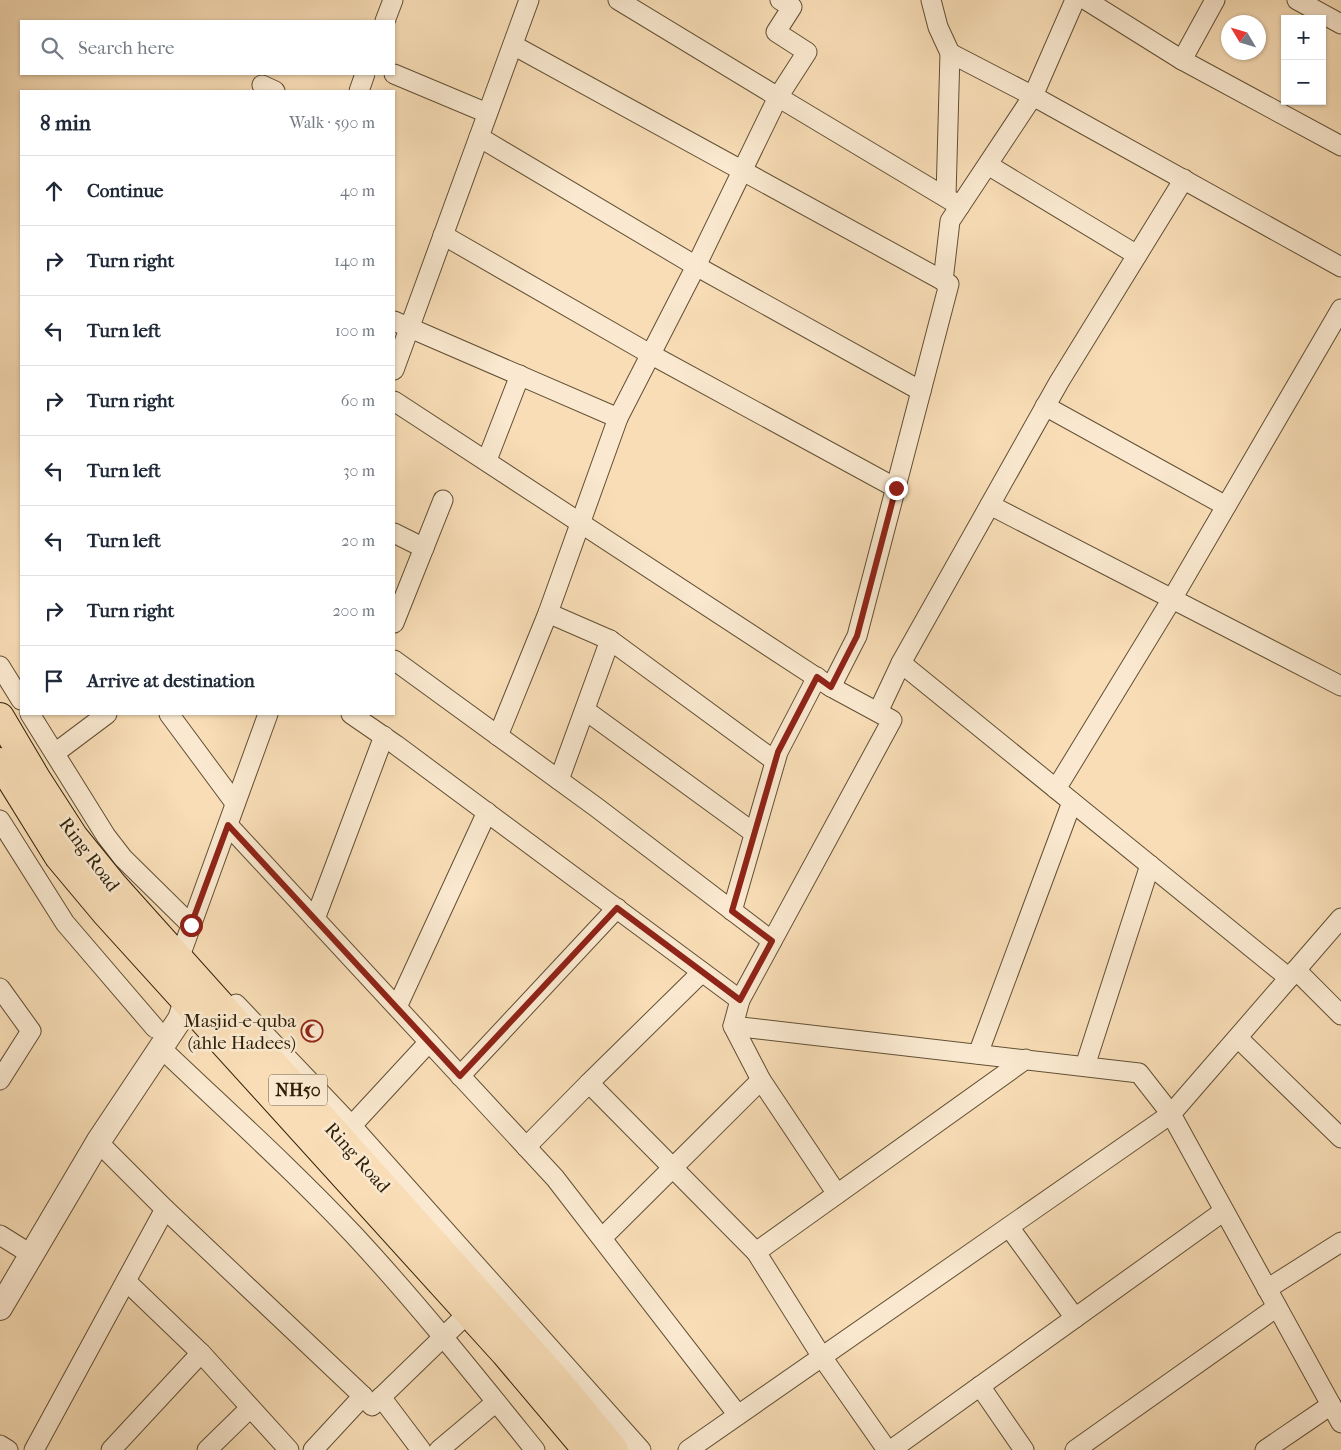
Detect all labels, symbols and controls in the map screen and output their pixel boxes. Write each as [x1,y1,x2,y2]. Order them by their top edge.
north arrow [1221,15,1266,60]
map controls [1281,15,1326,105]
button: + [1281,15,1326,60]
search box [20,20,395,75]
icon: search [38,34,66,62]
text: Search here [78,37,174,59]
button: − [1281,60,1326,105]
text: 8 min [40,111,91,135]
text: Walk · 590 m [289,113,375,132]
icon: ahead [40,177,68,205]
text: Continue [87,180,163,202]
text: 40 m [340,181,375,200]
icon: right [40,247,68,275]
text: Turn right [87,250,174,272]
text: 140 m [334,251,375,270]
icon: left [40,317,68,345]
text: Turn left [87,320,161,342]
text: 100 m [335,321,375,340]
icon: right [40,387,68,415]
text: Turn right [87,390,174,412]
text: 60 m [341,391,375,410]
icon: left [40,457,68,485]
text: Turn left [87,460,161,482]
text: 30 m [343,461,375,480]
route end [885,477,908,500]
icon: left [40,527,68,555]
text: Turn left [87,530,161,552]
text: 20 m [341,531,375,550]
icon: right [40,597,68,625]
text: Turn right [87,600,174,622]
text: 200 m [332,601,375,620]
icon: arrive [40,667,68,695]
text: Arrive at destination [87,670,255,692]
street label: Ring Road [54,813,125,896]
route start [180,914,203,937]
place label: Masjid-e-quba (ahle Hadees) [184,1010,296,1054]
mosque icon: Masjid-e-quba (ahle Hadees) [300,1019,324,1043]
road number: NH50 [269,1074,327,1106]
street label: Ring Road [320,1118,395,1198]

